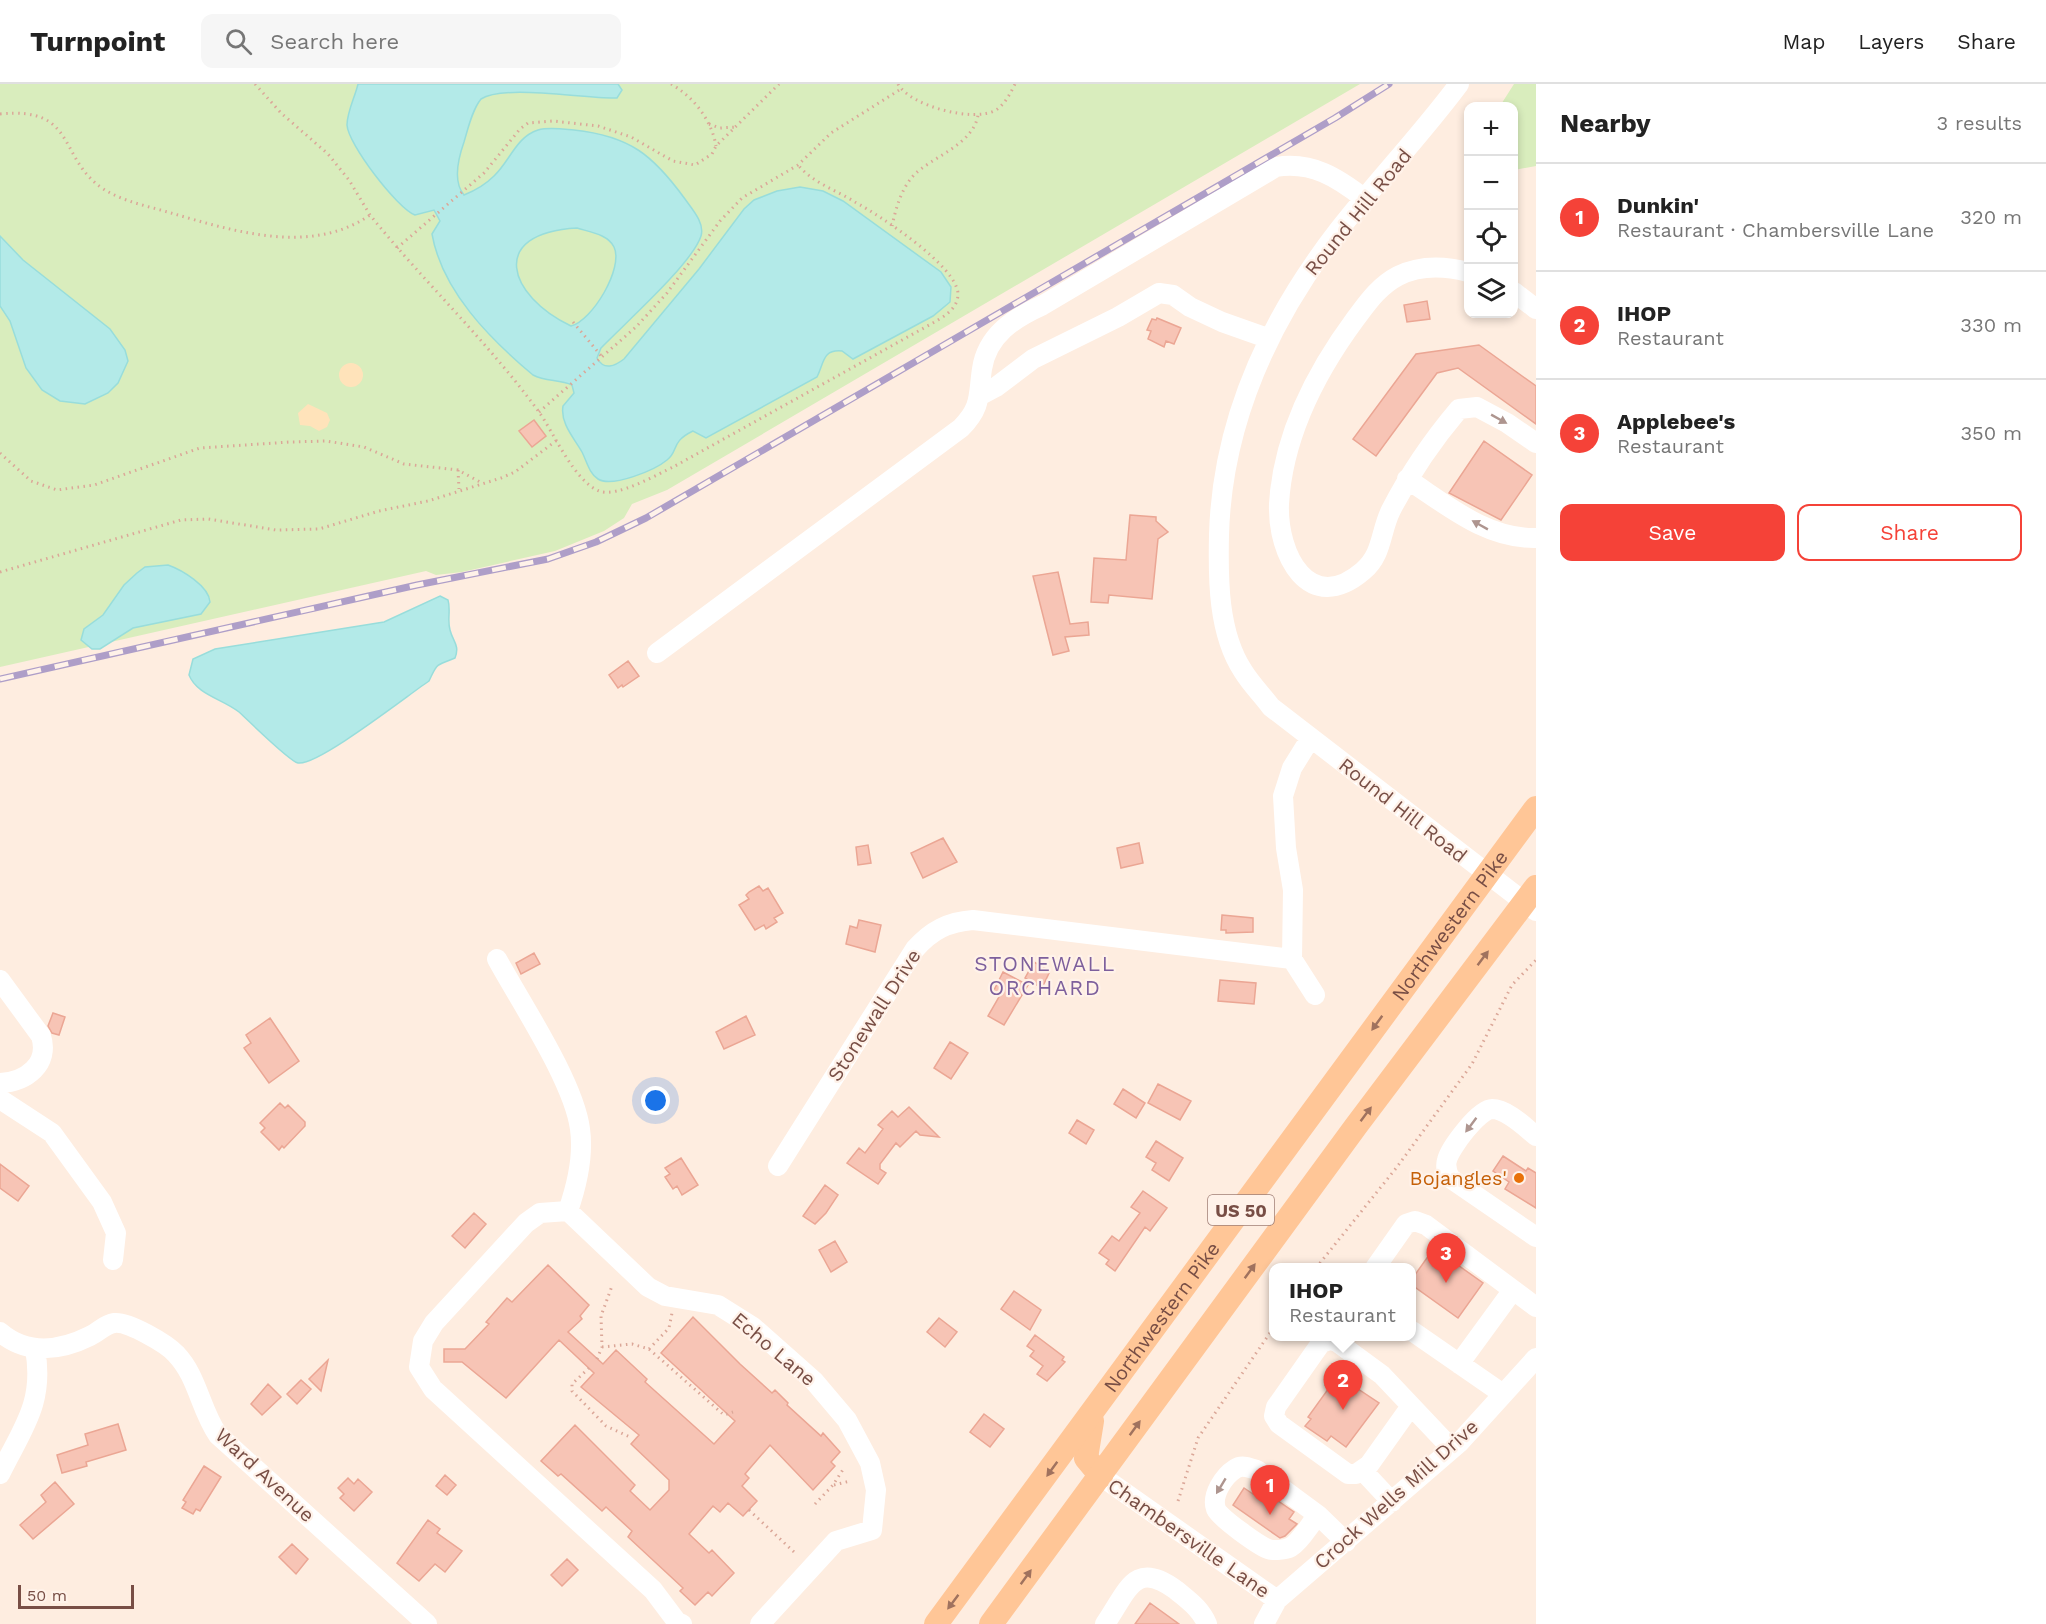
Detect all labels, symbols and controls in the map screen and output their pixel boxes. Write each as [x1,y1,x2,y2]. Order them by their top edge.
search box [201,14,621,68]
text: Turnpoint [30,25,165,58]
icon: search [222,25,255,58]
text: Search here [270,29,399,54]
text: Map [1782,29,1825,54]
text: Layers [1858,29,1924,54]
text: Share [1957,29,2016,54]
map controls [1464,102,1518,318]
button: + [1464,102,1518,156]
text: Nearby [1560,108,1651,138]
text: 3 results [1937,111,2022,135]
street label: Round Hill Road [1300,144,1416,280]
button: − [1464,156,1518,210]
text: Dunkin' [1617,193,1699,218]
text: 1 [1575,205,1584,229]
text: 320 m [1960,205,2022,229]
button: locate [1464,210,1518,264]
text: Restaurant · Chambersville Lane [1617,218,1934,242]
button: layers [1464,264,1518,318]
text: IHOP [1617,301,1671,326]
text: 2 [1574,313,1585,337]
text: 330 m [1960,313,2022,337]
text: Restaurant [1617,326,1724,350]
text: Applebee's [1617,409,1735,434]
one-way arrow [1491,414,1508,424]
text: 3 [1574,421,1585,445]
text: 350 m [1960,421,2022,445]
text: Restaurant [1617,434,1724,458]
button: Save [1560,504,1785,561]
button: Share [1797,504,2022,561]
one-way arrow [1472,520,1488,531]
street label: Round Hill Road [1334,752,1472,868]
street label: Northwestern Pike [1386,846,1513,1005]
street label: Stonewall Drive [822,944,926,1086]
one-way arrow [1476,950,1488,965]
district label: STONEWALL ORCHARD [974,951,1116,1000]
one-way arrow [1371,1015,1384,1031]
your location [641,1086,670,1115]
one-way arrow [1359,1106,1371,1121]
one-way arrow [1465,1118,1477,1133]
place label: Bojangles' [1410,1166,1507,1190]
marker: Bojangles' [1512,1171,1526,1185]
road number: US 50 [1208,1195,1274,1225]
pin: 3 [1426,1234,1466,1283]
street label: Northwestern Pike [1099,1237,1225,1397]
popup [1269,1263,1416,1341]
one-way arrow [1244,1264,1256,1280]
text: IHOP [1289,1278,1343,1303]
text: Restaurant [1289,1303,1396,1327]
street label: Echo Lane [727,1307,821,1391]
pin: 2 [1324,1360,1362,1410]
street label: Crock Wells Mill Drive [1309,1414,1483,1574]
one-way arrow [1129,1421,1141,1437]
street label: Ward Avenue [210,1423,320,1527]
one-way arrow [1046,1460,1058,1476]
pin: 1 [1250,1466,1290,1515]
street label: Chambersville Lane [1103,1473,1275,1603]
one-way arrow [1216,1478,1226,1495]
one-way arrow [1020,1569,1032,1585]
scale bar [18,1582,134,1610]
text: 50 m [27,1586,67,1605]
one-way arrow [947,1594,959,1609]

